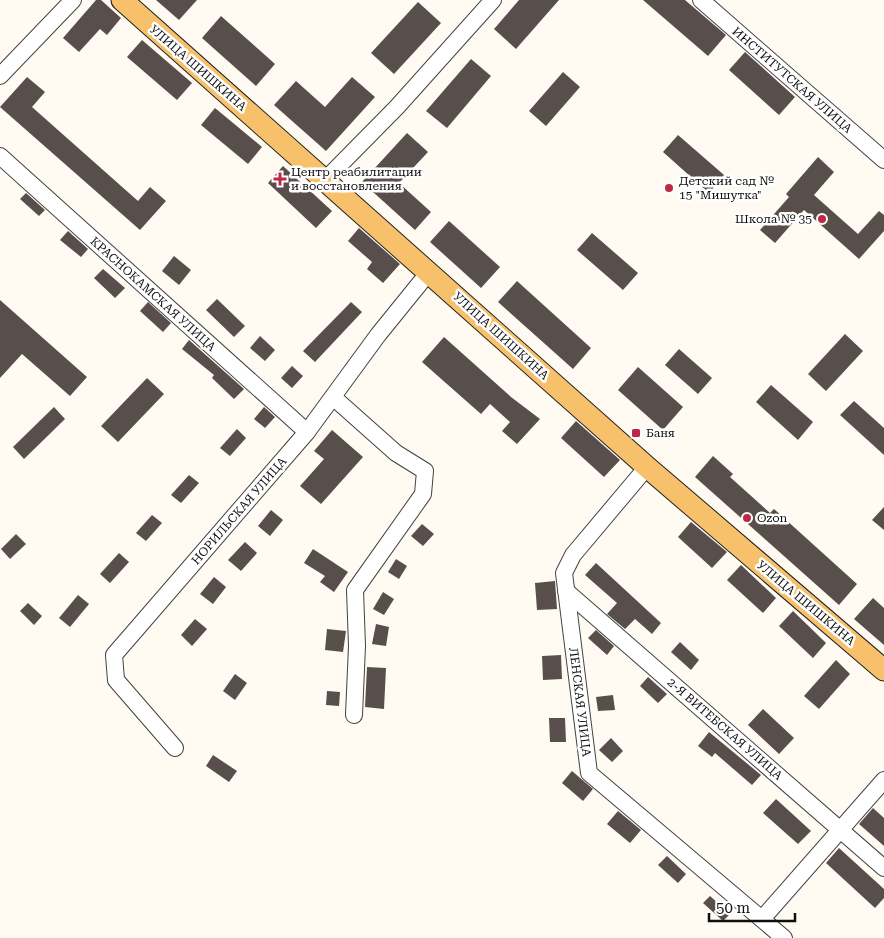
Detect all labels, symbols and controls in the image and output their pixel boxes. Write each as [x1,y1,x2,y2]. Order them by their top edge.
street label: УЛИЦА ШИШКИНА [147,22,250,114]
street label: ИНСТИТУТСКАЯ УЛИЦА [729,24,855,136]
place label: Центр реабилитации и восстановления [291,165,422,193]
marker: Центр реабилитации и восстановления [273,172,287,186]
place label: Детский сад № 15 "Мишутка" [679,174,774,202]
marker: Детский сад № 15 "Мишутка" [663,182,675,194]
place label: Школа № 35 [735,212,812,226]
marker: Школа № 35 [816,213,828,225]
street label: КРАСНОКАМСКАЯ УЛИЦА [87,234,219,354]
street label: УЛИЦА ШИШКИНА [450,289,552,383]
place label: Баня [646,426,675,440]
marker: Баня [630,427,642,439]
street label: НОРИЛЬСКАЯ УЛИЦА [189,454,290,568]
place label: Ozon [757,511,788,525]
marker: Ozon [741,512,753,524]
street label: УЛИЦА ШИШКИНА [754,558,858,648]
street label: ЛЕНСКАЯ УЛИЦА [566,647,594,758]
street label: 2-Я ВИТЕБСКАЯ УЛИЦА [665,675,786,783]
scale bar [709,890,795,922]
text: 50 m [716,899,751,917]

